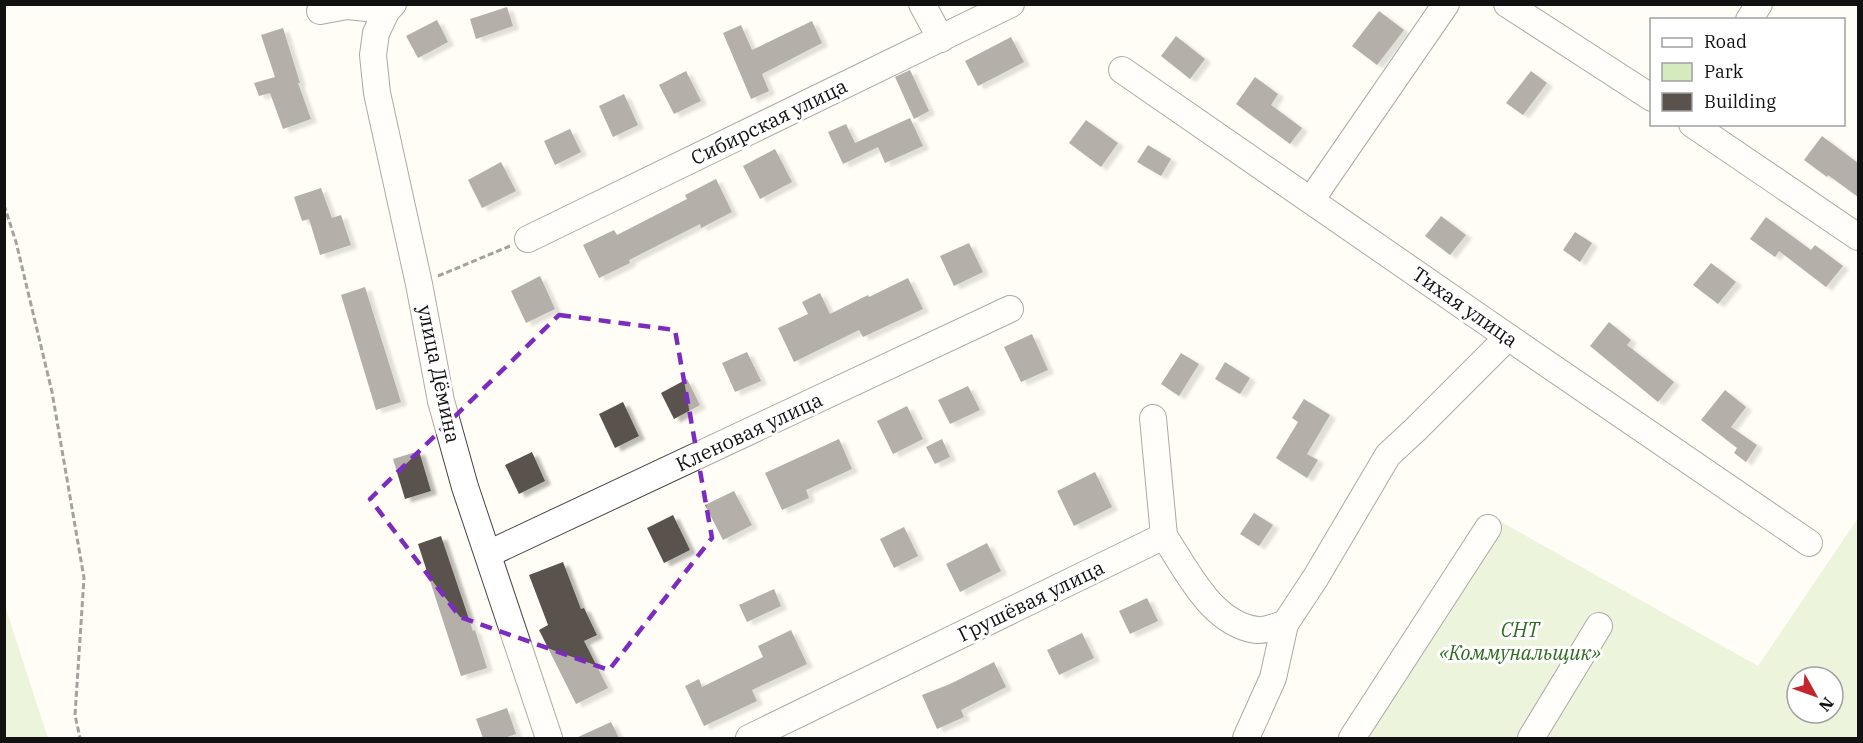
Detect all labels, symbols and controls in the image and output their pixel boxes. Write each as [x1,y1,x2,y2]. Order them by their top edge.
legend [1650,18,1845,126]
text: Road [1704,30,1747,53]
text: Park [1704,60,1744,83]
street label: Сибирская улица [686,72,852,171]
text: Building [1704,90,1776,113]
street label: Тихая улица [1407,260,1524,353]
street label: улица Дёмина [412,302,467,445]
street label: Кленовая улица [671,386,827,477]
street label: Грушёвая улица [953,553,1108,648]
park label: СНТ «Коммунальщик» [1439,616,1601,666]
north arrow [1785,665,1845,725]
text: N [1815,693,1838,716]

